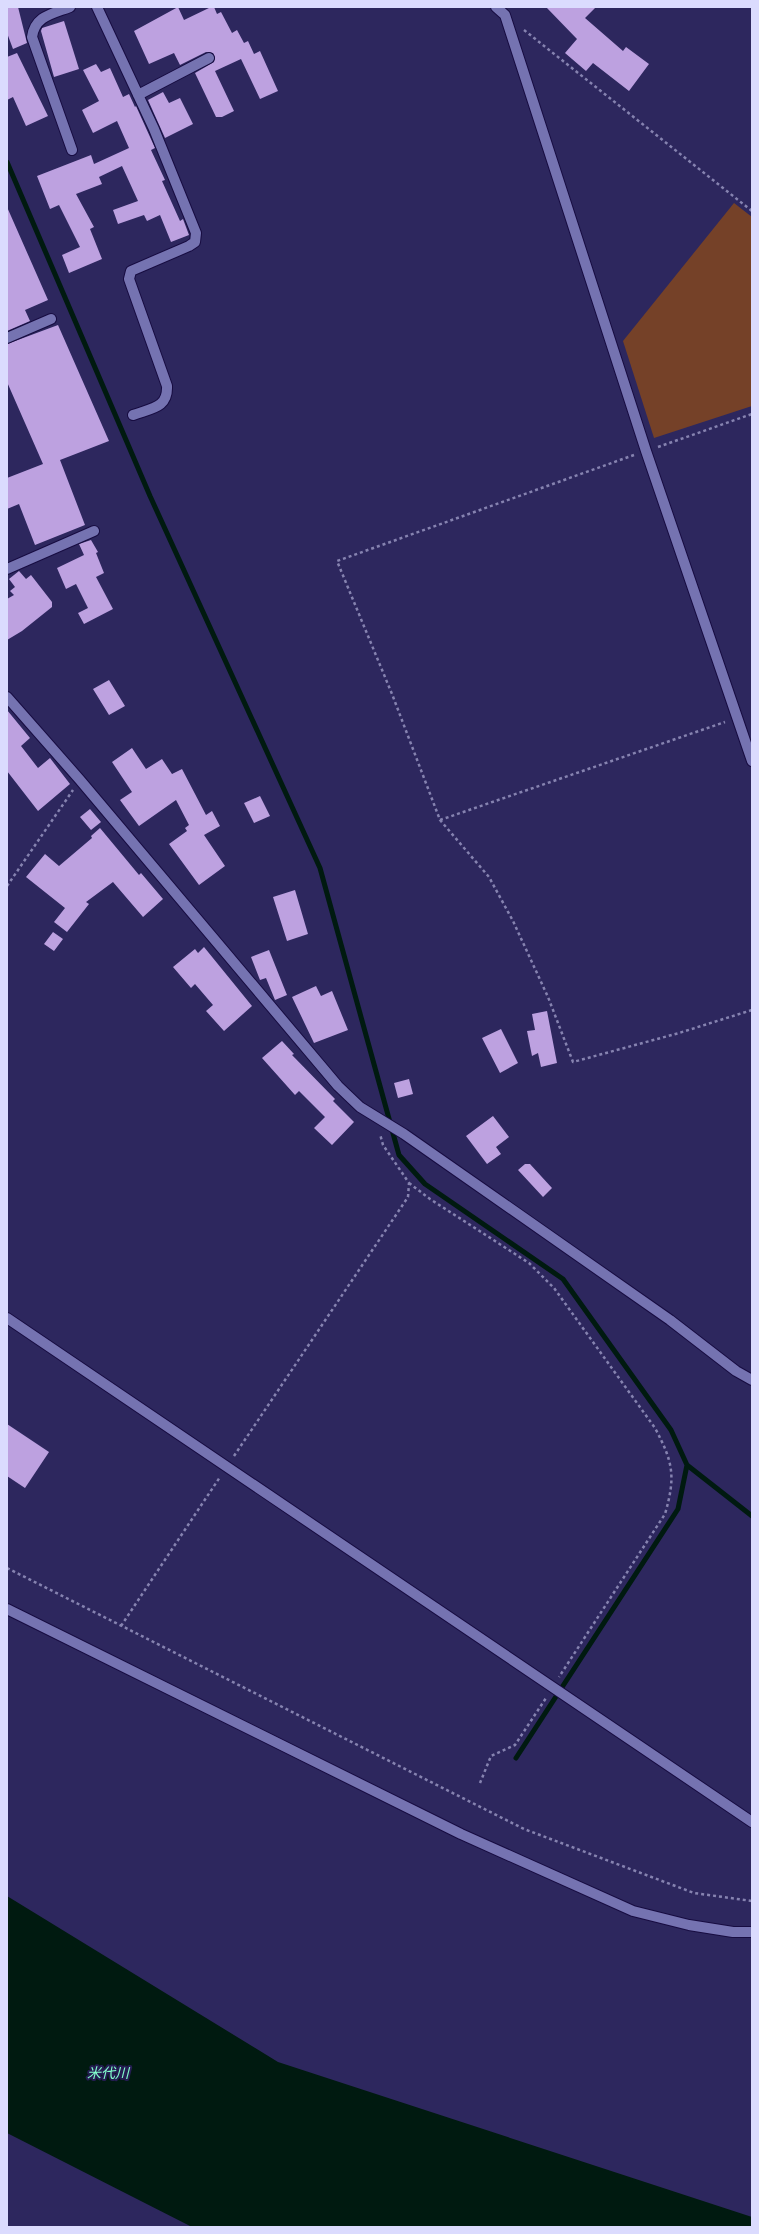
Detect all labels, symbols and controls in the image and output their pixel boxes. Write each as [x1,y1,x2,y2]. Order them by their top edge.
water label: 米代川 [87,2066,131,2083]

